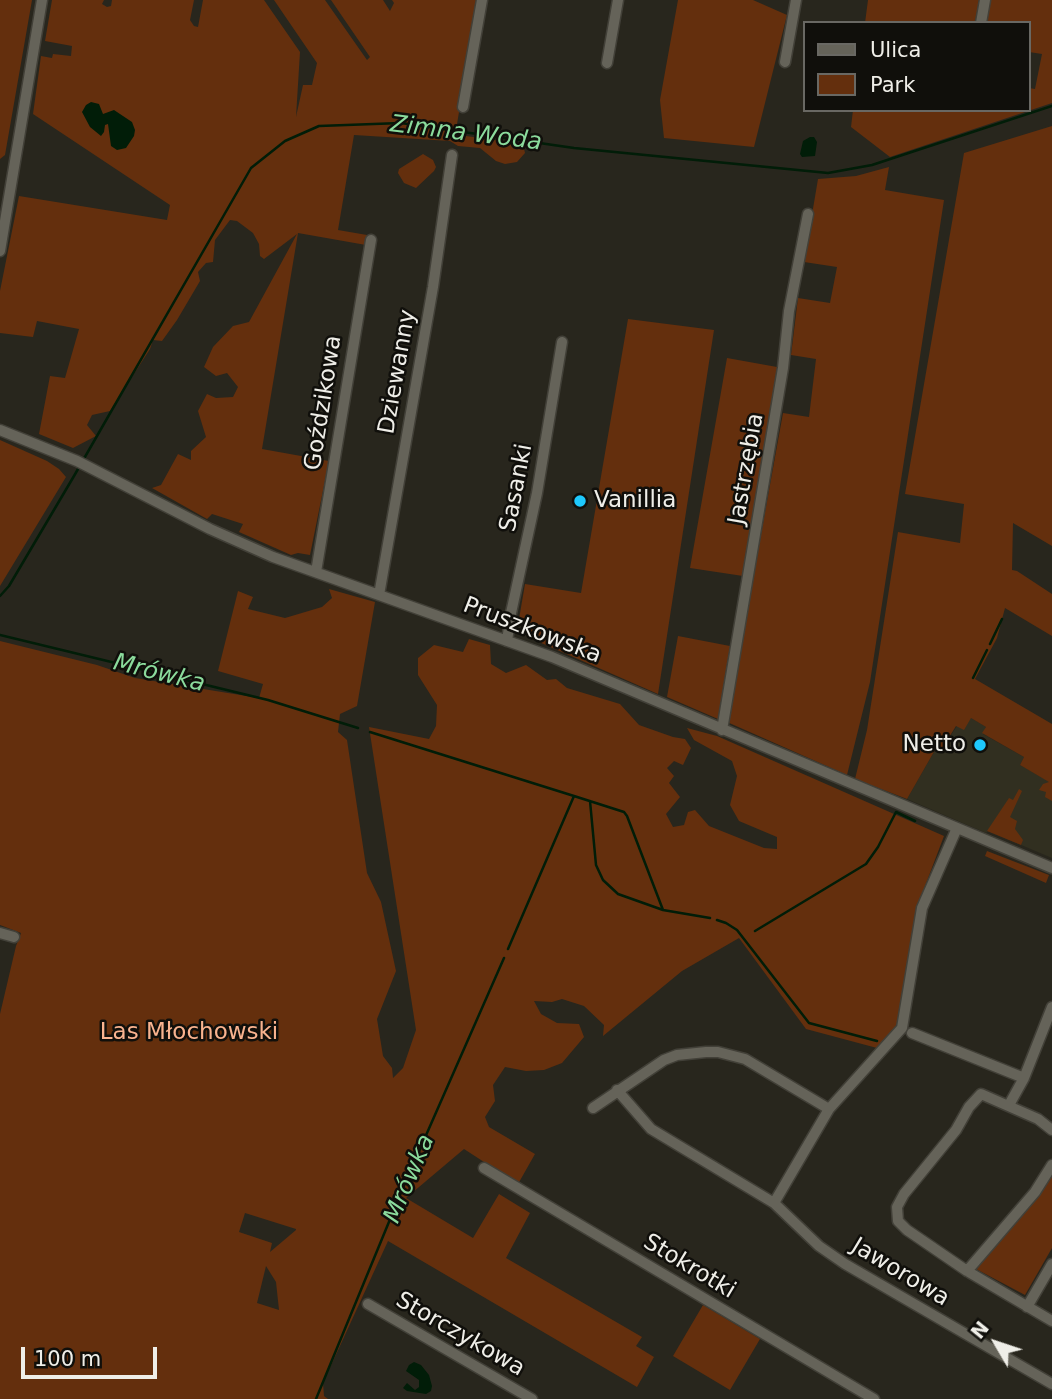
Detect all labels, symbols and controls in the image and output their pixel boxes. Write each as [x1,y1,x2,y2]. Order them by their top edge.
legend [804,21,1031,112]
text: Ulica [870,38,921,62]
text: Park [870,73,915,97]
water label: Zimna Woda [389,110,543,158]
street label: Dziewanny [373,308,423,436]
street label: Goździkowa [300,333,348,473]
street label: Jastrzębia [724,411,770,527]
street label: Sasanki [495,442,539,534]
place label: Vanillia [594,487,676,515]
marker: Vanillia [572,493,588,509]
street label: Pruszkowska [459,592,605,670]
water label: Mrówka [110,649,208,699]
place label: Netto [903,731,966,759]
marker: Netto [972,737,988,753]
park label: Las Młochowski [100,1019,278,1047]
water label: Mrówka [378,1130,442,1228]
street label: Stokrotki [638,1229,740,1305]
street label: Jaworowa [846,1233,954,1313]
street label: Storczykowa [391,1287,529,1383]
north arrow [961,1308,1031,1378]
text: N [966,1317,993,1343]
scale bar [24,1332,161,1376]
text: 100 m [34,1347,101,1371]

